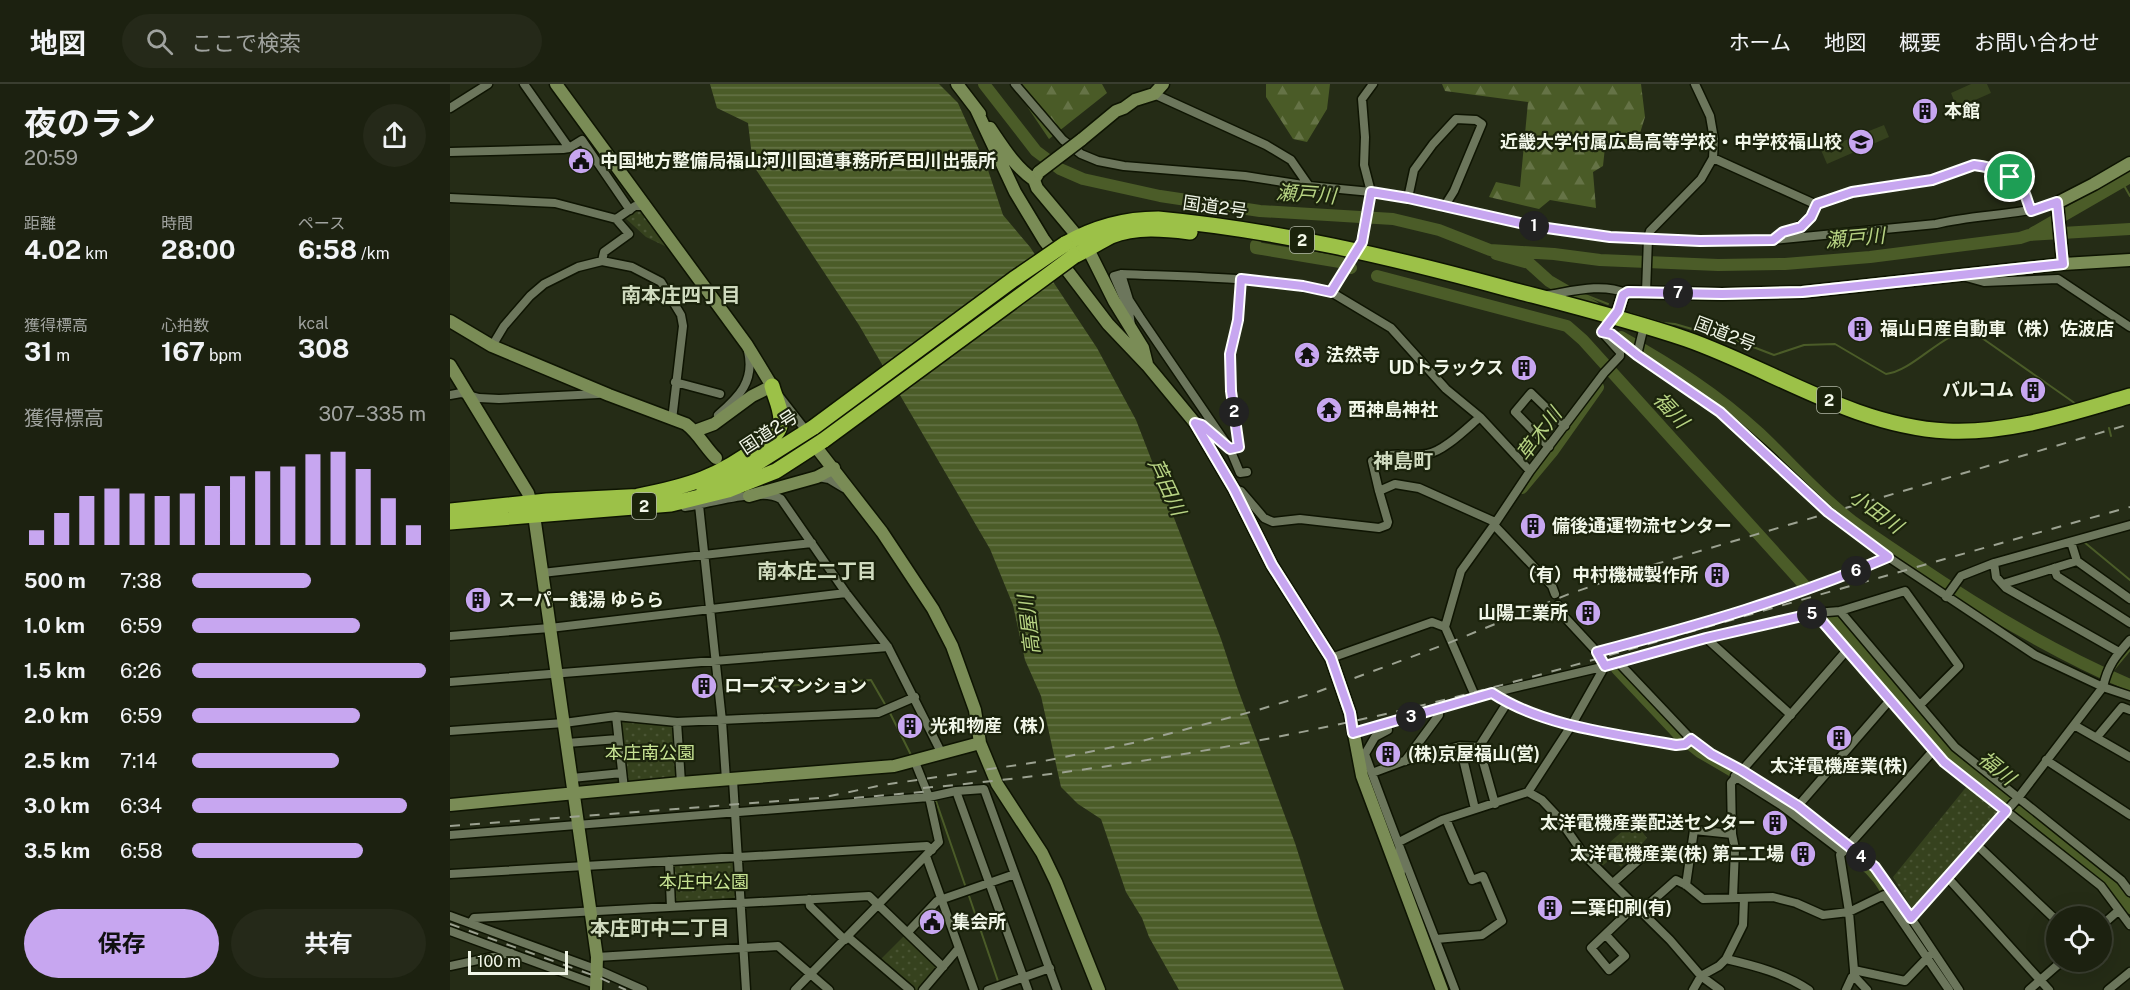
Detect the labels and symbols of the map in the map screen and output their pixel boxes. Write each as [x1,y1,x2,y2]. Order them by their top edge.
building icon: 本館 [1910,96,1940,126]
place label: 本館 [1944,100,1980,121]
school or university icon: 近畿大学付属広島高等学校・中学校福山校 [1846,127,1876,157]
place label: 近畿大学付属広島高等学校・中学校福山校 [1500,131,1842,152]
public building icon: 中国地方整備局福山河川国道事務所芦田川出張所 [566,146,596,176]
place label: 中国地方整備局福山河川国道事務所芦田川出張所 [600,150,996,171]
pin [1984,151,2035,202]
water label: 瀬戸川 [1275,180,1339,208]
street label: 国道2号 [1182,192,1249,221]
pin: 1 [1519,211,1549,241]
water label: 瀬戸川 [1824,223,1888,253]
road number: 2 [1290,227,1314,253]
pin: 7 [1663,278,1693,308]
district label: 南本庄四丁目 [621,283,741,307]
street label: 国道2号 [1691,312,1759,355]
building icon: 福山日産自動車（株）佐波店 [1845,314,1875,344]
place label: 福山日産自動車（株）佐波店 [1880,318,2114,339]
temple icon: 法然寺 [1292,340,1322,370]
place label: 法然寺 [1326,344,1380,365]
building icon: UDトラックス [1509,353,1539,383]
place label: UDトラックス [1389,357,1504,378]
building icon: バルコム [2018,375,2048,405]
place label: バルコム [1942,379,2014,400]
water label: 福川 [1649,387,1695,434]
road number: 2 [1817,387,1841,413]
temple icon: 西神島神社 [1314,395,1344,425]
pin: 2 [1219,397,1249,427]
place label: 西神島神社 [1348,399,1438,420]
water label: 草木川 [1511,401,1568,465]
street label: 国道2号 [736,405,802,458]
district label: 神島町 [1373,449,1433,473]
water label: 芦田川 [1143,455,1191,521]
water label: 小田川 [1845,484,1909,540]
road number: 2 [632,493,656,519]
building icon: 備後通運物流センター [1518,511,1548,541]
place label: 備後通運物流センター [1552,515,1732,536]
pin: 6 [1841,556,1871,586]
district label: 南本庄二丁目 [757,559,877,583]
building icon: （有）中村機械製作所 [1702,560,1732,590]
place label: （有）中村機械製作所 [1518,564,1698,585]
building icon: スーパー銭湯 ゆらら [463,585,493,615]
place label: スーパー銭湯 ゆらら [498,589,664,610]
water label: 高屋川 [1013,592,1045,656]
building icon: 山陽工業所 [1573,598,1603,628]
pin: 5 [1797,599,1827,629]
place label: 山陽工業所 [1478,602,1568,623]
building icon: ローズマンション [689,671,719,701]
place label: ローズマンション [724,675,867,696]
pin: 3 [1396,702,1426,732]
building icon: 光和物産（株） [895,711,925,741]
place label: 光和物産（株） [930,715,1056,736]
building icon: 太洋電機産業(株) [1824,723,1854,753]
building icon: (株)京屋福山(営) [1373,739,1403,769]
park label: 本庄南公園 [605,742,695,763]
place label: (株)京屋福山(営) [1408,743,1540,764]
water label: 福川 [1974,746,2022,791]
place label: 太洋電機産業(株) [1770,755,1908,776]
building icon: 太洋電機産業配送センター [1760,808,1790,838]
place label: 太洋電機産業配送センター [1540,812,1756,833]
building icon: 太洋電機産業(株) 第二工場 [1788,839,1818,869]
pin: 4 [1846,842,1876,872]
place label: 太洋電機産業(株) 第二工場 [1570,843,1784,864]
park label: 本庄中公園 [659,871,749,892]
building icon: 二葉印刷(有) [1535,893,1565,923]
place label: 二葉印刷(有) [1570,897,1672,918]
public building icon: 集会所 [917,907,947,937]
place label: 集会所 [952,911,1006,932]
district label: 本庄町中二丁目 [590,916,730,940]
scale bar [468,948,568,976]

